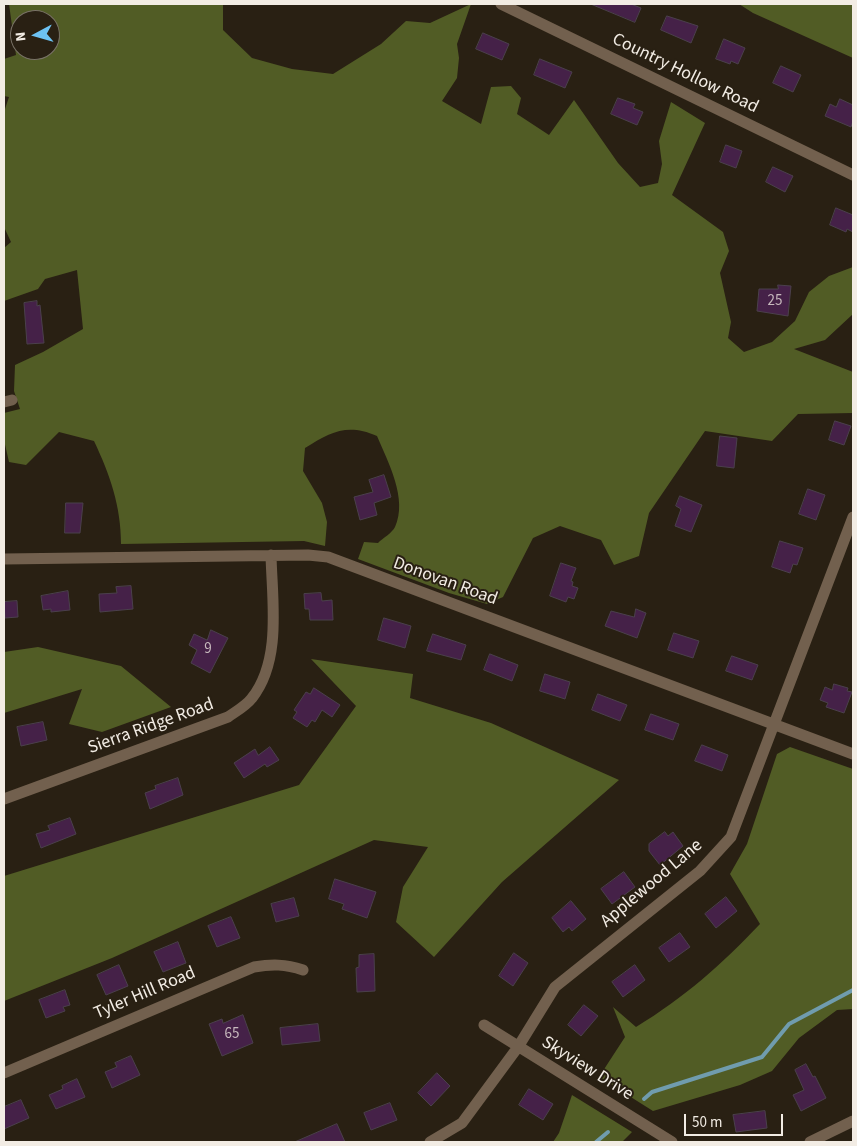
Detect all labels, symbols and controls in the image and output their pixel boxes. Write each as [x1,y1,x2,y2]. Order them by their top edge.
north arrow [10,10,60,60]
street label: Country Hollow Road [608,29,762,119]
text: N [11,31,32,42]
house number: 25 [768,293,782,311]
street label: Donovan Road [390,553,500,611]
house number: 9 [204,641,212,659]
street label: Sierra Ridge Road [85,694,217,760]
street label: Applewood Lane [597,835,707,933]
street label: Tyler Hill Road [91,963,199,1025]
house number: 65 [225,1026,239,1044]
street label: Skyview Drive [537,1032,637,1106]
scale bar [687,1104,786,1136]
text: 50 m [692,1112,722,1133]

